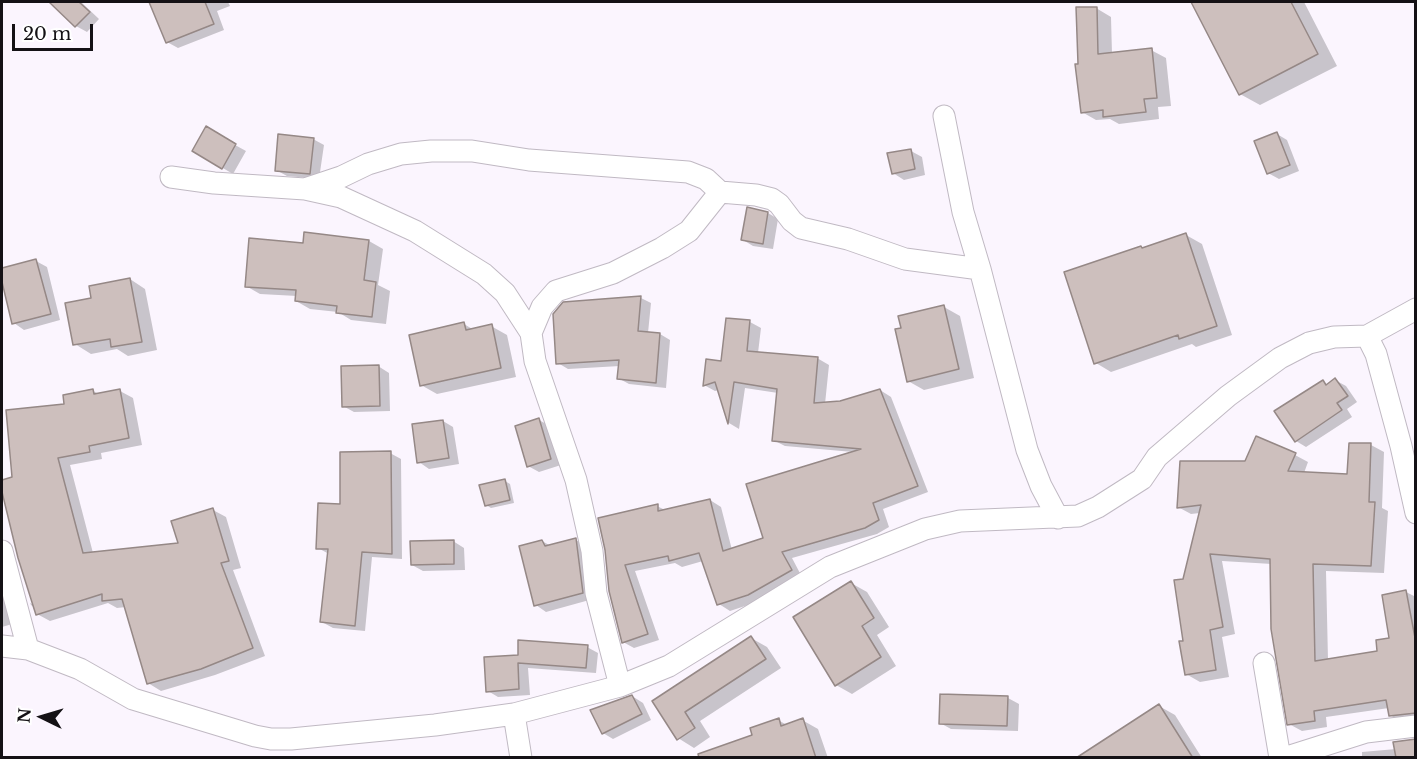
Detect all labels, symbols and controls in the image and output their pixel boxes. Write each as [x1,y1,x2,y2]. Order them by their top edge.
scale bar [15,12,96,50]
text: 20 m [23,23,71,45]
north arrow [12,687,72,747]
text: N [13,707,35,724]

